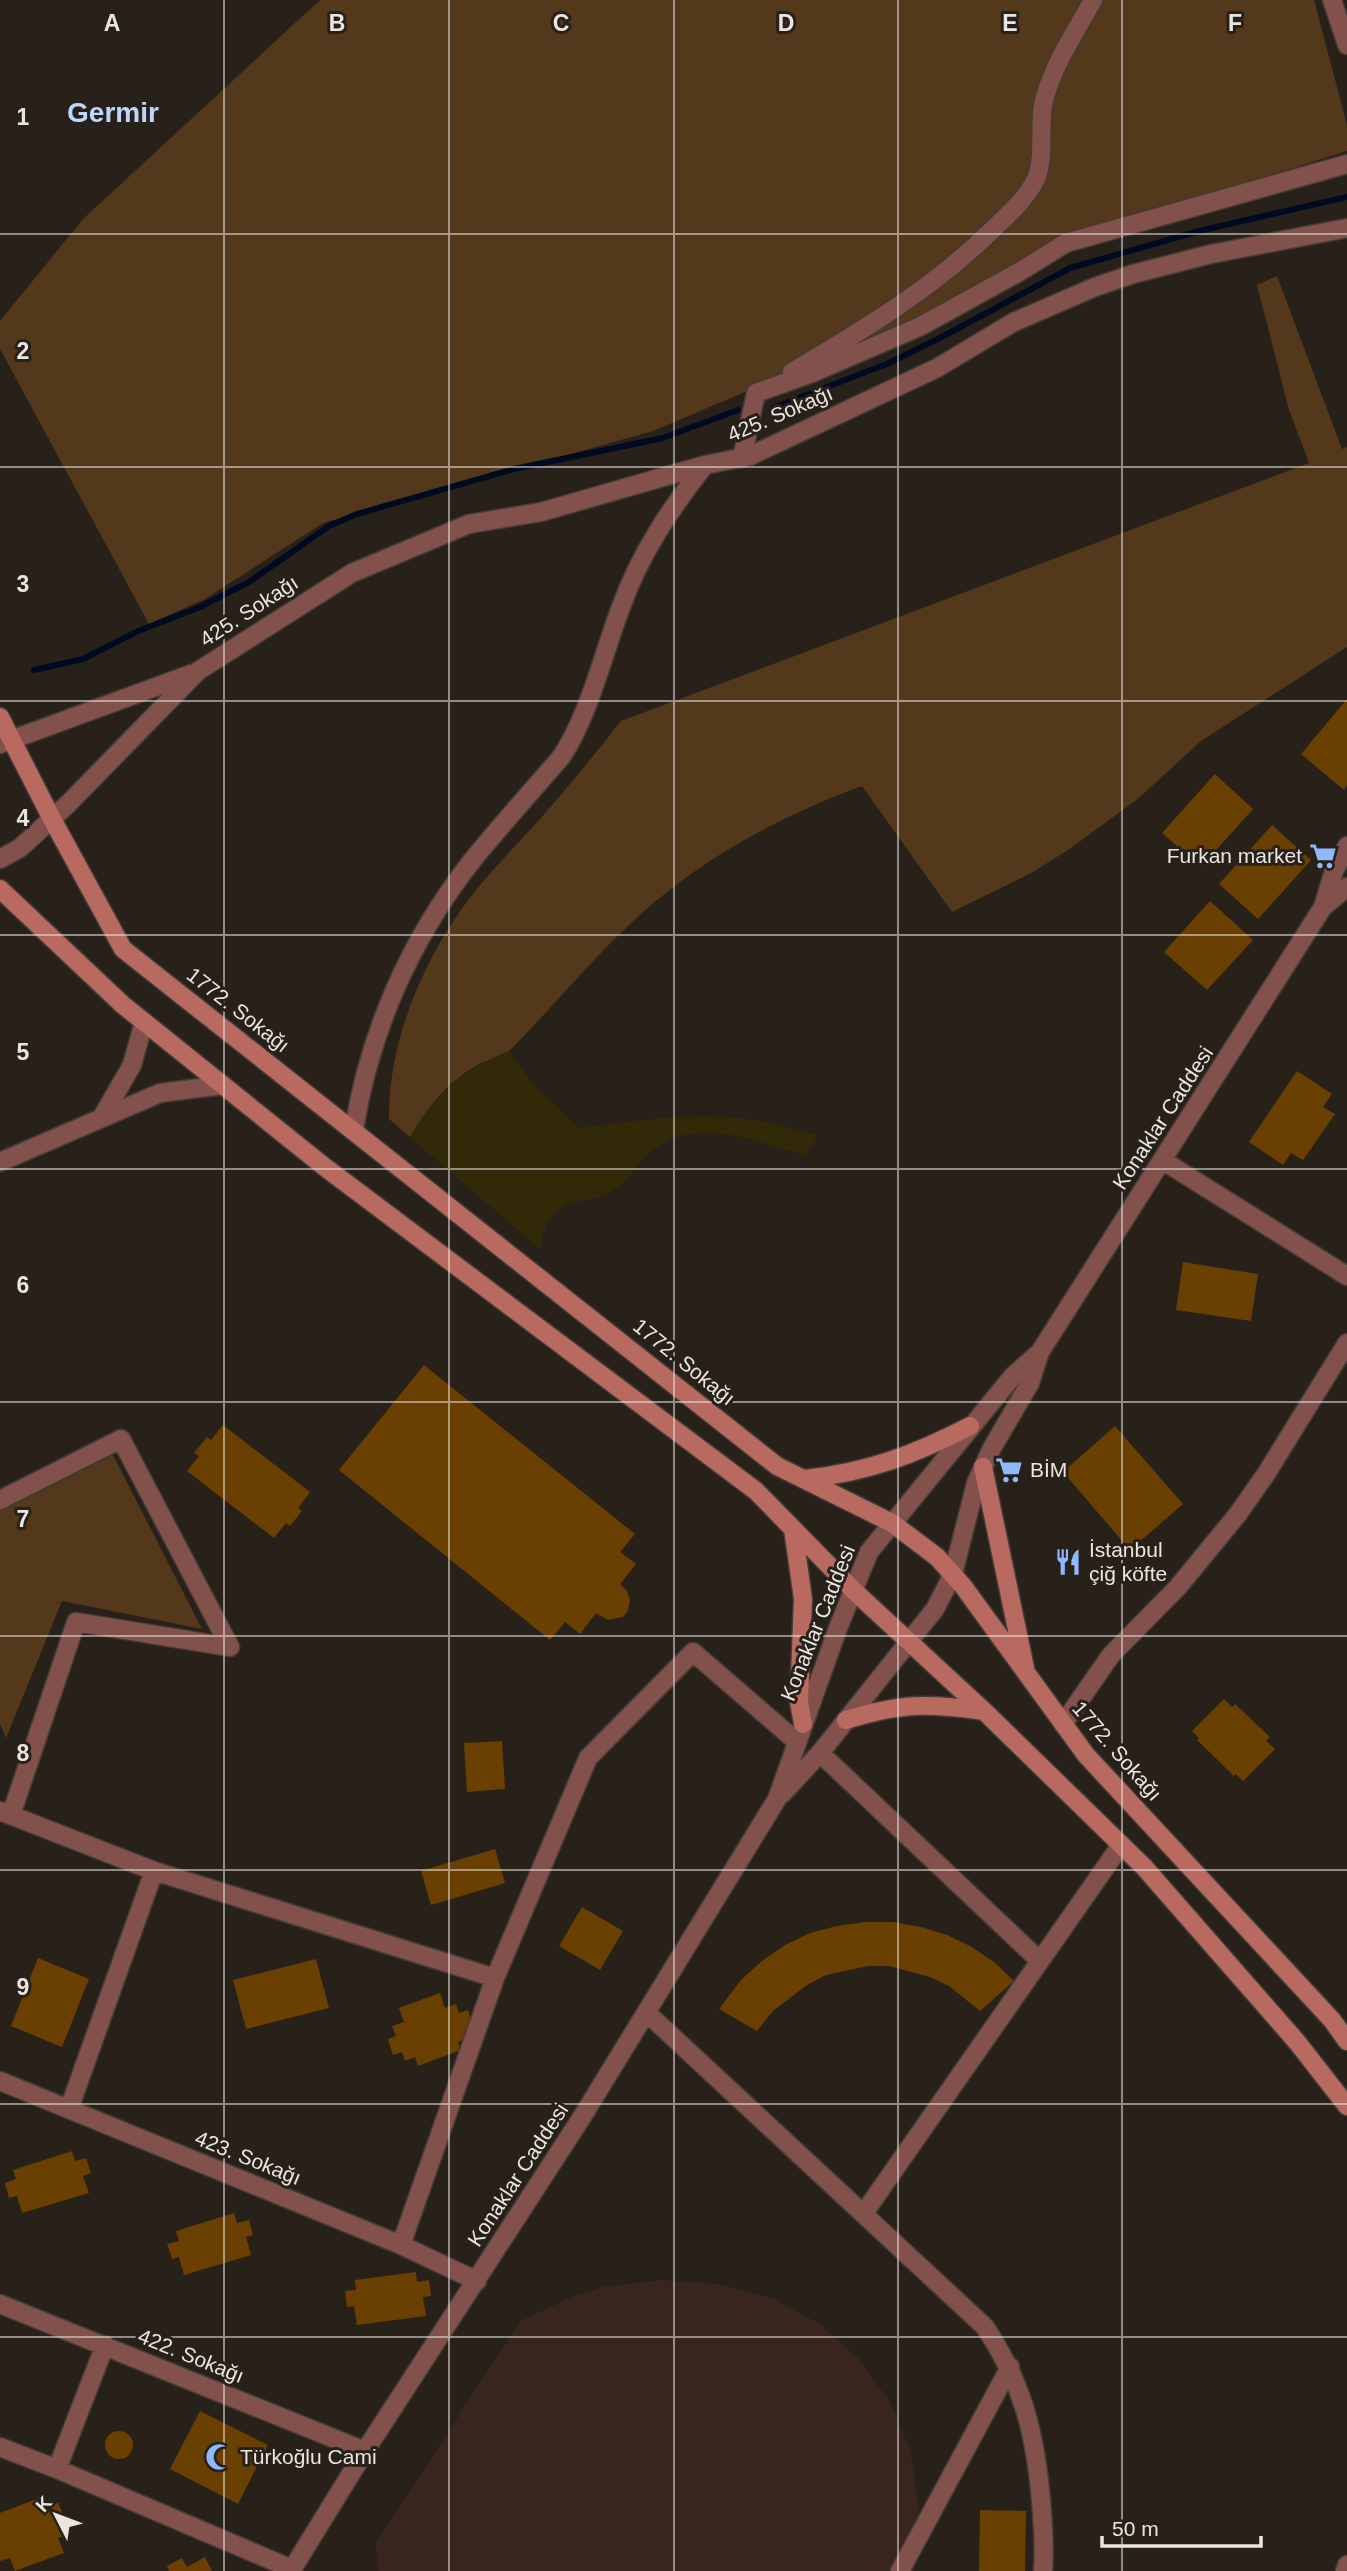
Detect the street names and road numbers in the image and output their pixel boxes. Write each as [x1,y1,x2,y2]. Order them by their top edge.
street label: 425. Sokağı [724,381,836,446]
street label: 425. Sokağı [195,570,302,651]
street label: 1772. Sokağı [182,962,294,1057]
street label: Konaklar Caddesi [1108,1042,1217,1194]
street label: 1772. Sokağı [629,1314,740,1409]
street label: Konaklar Caddesi [776,1542,859,1704]
street label: 1772. Sokağı [1068,1696,1167,1805]
street label: Konaklar Caddesi [463,2099,572,2251]
street label: 423. Sokağı [192,2126,304,2189]
street label: 422. Sokağı [135,2324,247,2387]

